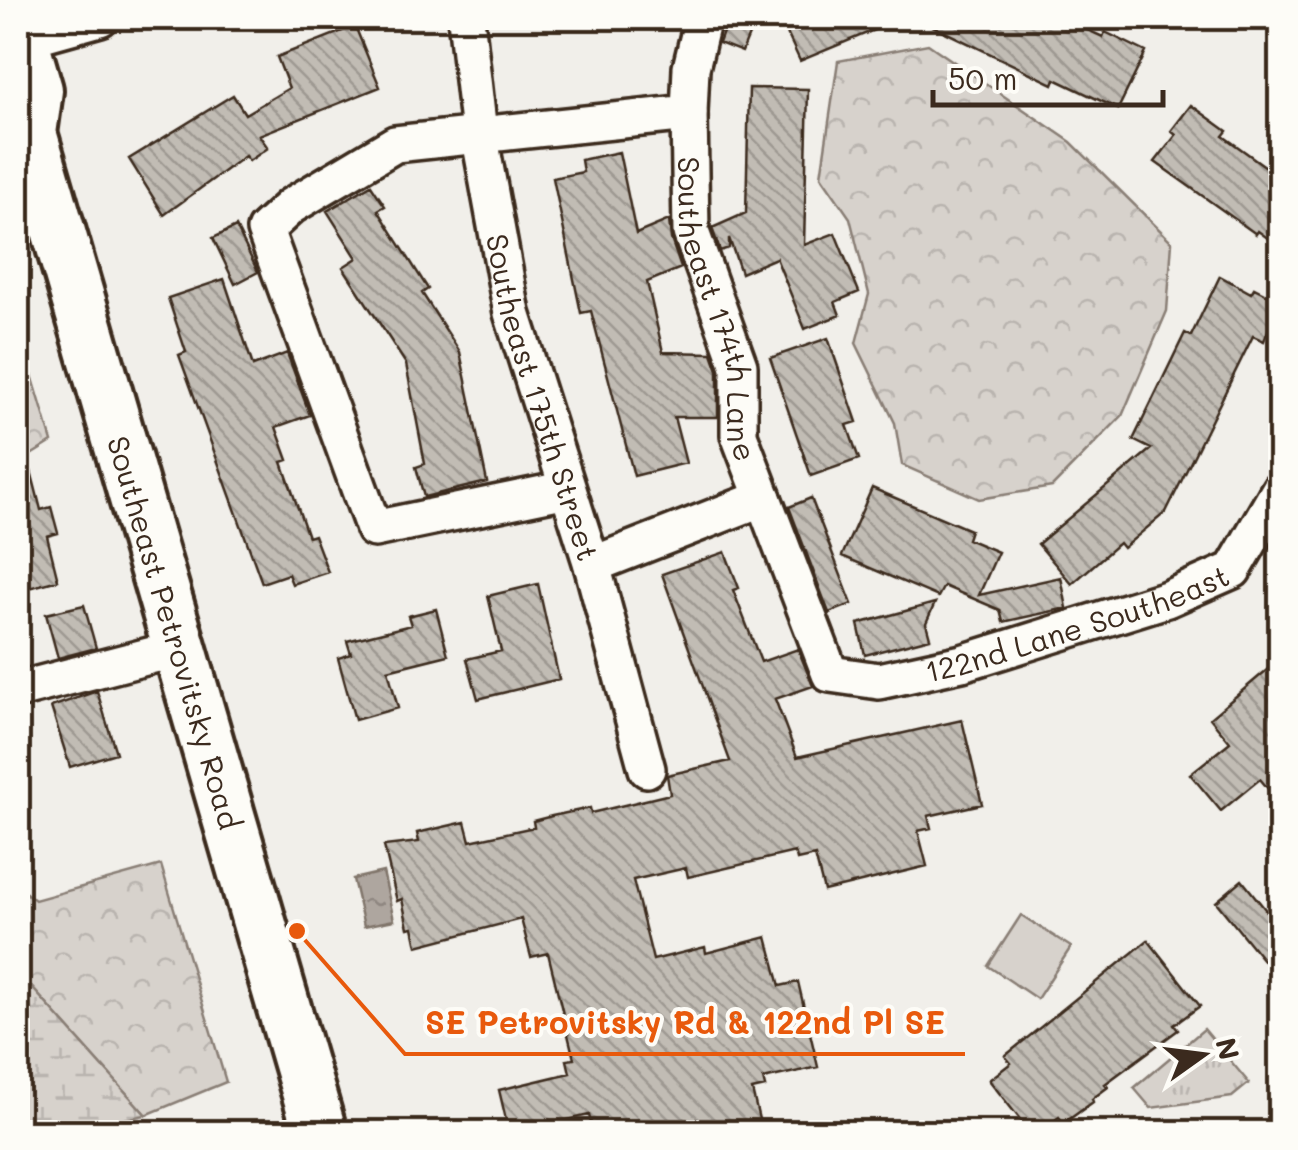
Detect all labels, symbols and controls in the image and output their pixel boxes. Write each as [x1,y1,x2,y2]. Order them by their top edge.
scale bar [933,45,1163,107]
text: 50 m [948,58,1018,98]
street label: Southeast 174th Lane [670,156,767,467]
street label: Southeast 175th Street [478,231,609,566]
street label: Southeast Petrovitsky Road [99,431,251,834]
street label: 122nd Lane Southeast [921,554,1235,690]
callout: SE Petrovitsky Rd & 122nd Pl SE [405,992,965,1054]
text: SE Petrovitsky Rd & 122nd Pl SE [425,1000,945,1043]
north arrow [1153,1005,1253,1105]
text: N [1208,1034,1248,1063]

